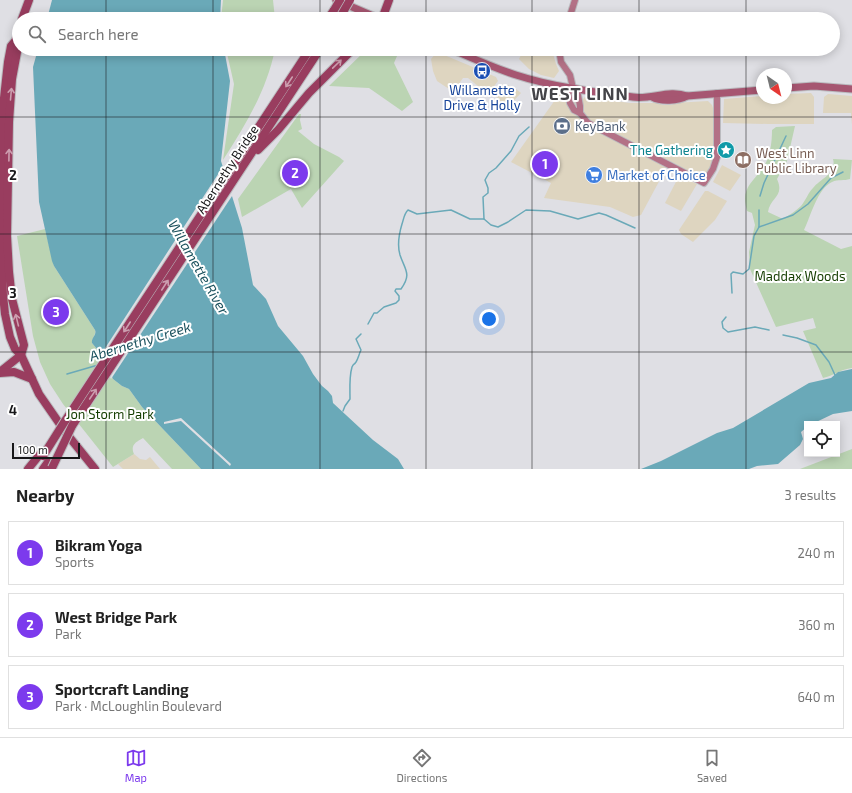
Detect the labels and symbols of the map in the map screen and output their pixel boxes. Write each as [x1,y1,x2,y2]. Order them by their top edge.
one-way arrow [332,59,342,69]
bus stop icon: Willamette Drive & Holly [472,61,492,81]
north arrow [756,68,792,104]
one-way arrow [285,76,293,87]
place label: Willamette Drive & Holly [443,82,521,113]
district label: WEST LINN [531,83,629,103]
one-way arrow [7,88,15,101]
bank icon: KeyBank [552,116,572,136]
place label: KeyBank [575,118,626,134]
street label: Abernethy Bridge [192,122,262,216]
place icon: The Gathering [716,140,736,160]
place label: The Gathering [630,142,713,158]
place label: West Linn Public Library [756,145,837,176]
one-way arrow [5,149,12,162]
pin: 1 [532,149,558,179]
library icon: West Linn Public Library [733,150,753,170]
pin: 2 [282,158,308,188]
supermarket icon: Market of Choice [584,165,604,185]
text: 2 [9,167,17,183]
place label: Market of Choice [607,167,706,183]
water label: Willamette River [165,217,233,318]
park label: Maddax Woods [754,268,846,284]
one-way arrow [161,280,169,291]
text: 3 [9,285,17,301]
pin: 3 [43,297,69,327]
your location [479,309,499,329]
one-way arrow [12,314,20,327]
water label: Abernethy Creek [86,318,193,365]
one-way arrow [123,321,131,332]
one-way arrow [89,388,98,399]
text: 4 [9,402,17,418]
park label: Jon Storm Park [66,406,154,422]
scale bar [12,441,80,460]

